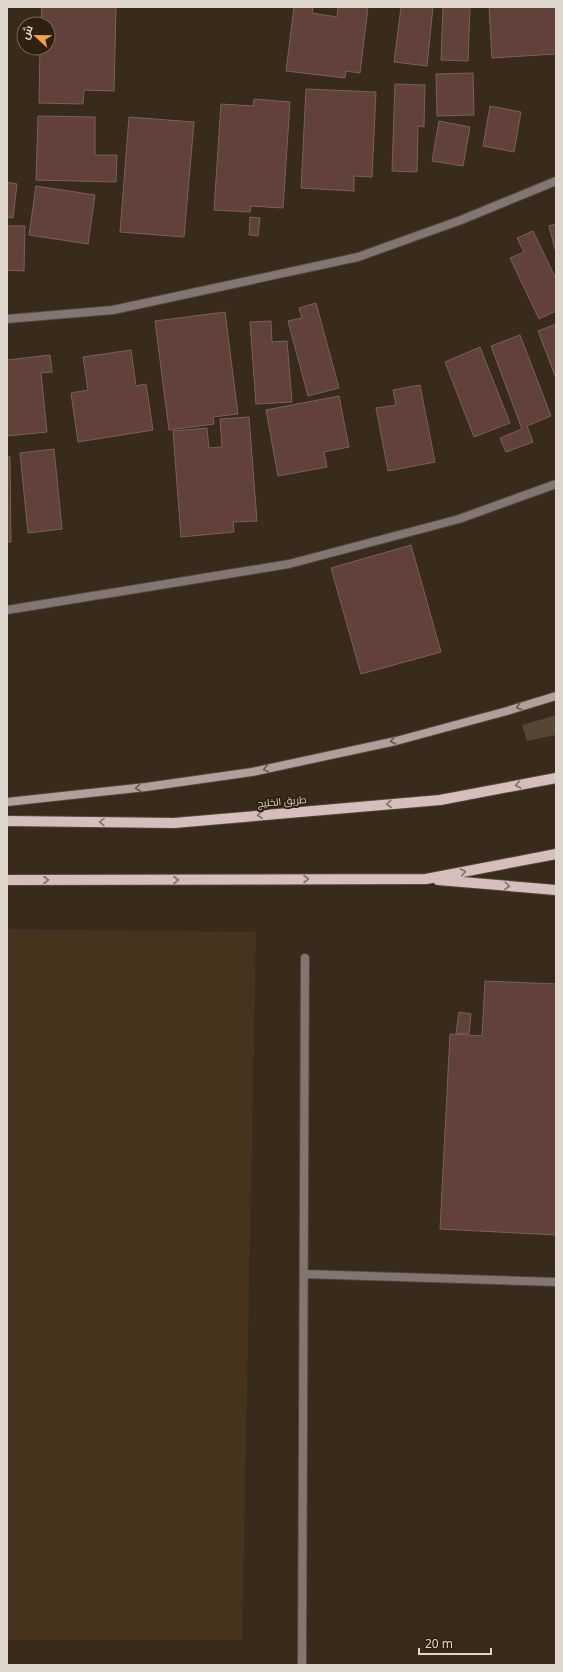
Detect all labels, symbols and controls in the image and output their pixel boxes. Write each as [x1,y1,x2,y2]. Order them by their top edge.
north arrow [16,16,56,56]
text: ش [17,23,36,41]
one-way arrow [516,703,523,711]
one-way arrow [390,737,397,745]
one-way arrow [263,764,269,772]
one-way arrow [515,780,521,789]
one-way arrow [135,783,141,792]
street label: طريق الخليج [257,792,307,810]
one-way arrow [386,799,392,808]
one-way arrow [257,811,263,820]
one-way arrow [99,818,105,826]
one-way arrow [460,868,466,877]
one-way arrow [303,875,309,883]
one-way arrow [43,876,49,884]
one-way arrow [173,876,179,884]
one-way arrow [504,881,510,890]
scale bar [419,1630,491,1656]
text: 20 m [425,1635,453,1652]

